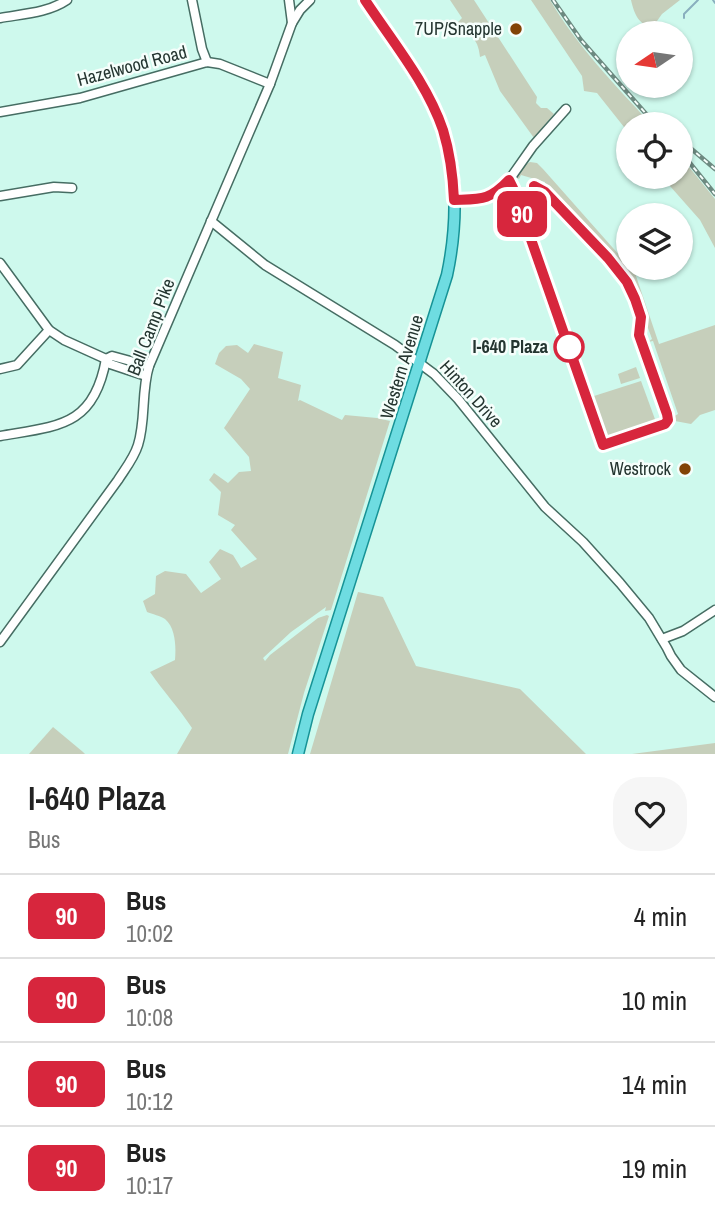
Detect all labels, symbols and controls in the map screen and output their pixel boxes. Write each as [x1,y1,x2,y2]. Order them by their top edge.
place label: 7UP/Snapple [415,16,502,41]
marker: 7UP/Snapple [508,21,524,37]
north arrow [616,21,693,98]
map controls [616,21,693,280]
street label: Hazelwood Road [74,39,189,92]
button: locate [616,112,693,189]
line badge: 90 [490,191,554,237]
text: 90 [511,198,533,230]
button: layers [616,203,693,280]
street label: Ball Camp Pike [121,275,180,379]
street label: Western Avenue [374,312,429,422]
marker: I-640 Plaza [554,332,584,362]
place label: I-640 Plaza [473,334,549,359]
street label: Hinton Drive [434,355,508,433]
place label: Westrock [610,456,672,481]
marker: Westrock [677,461,693,477]
text: I-640 Plaza [28,776,166,820]
button: heart [613,777,687,851]
text: Bus [28,824,61,855]
text: Bus [126,883,166,918]
text: 4 min [634,899,687,934]
text: 90 [56,900,77,932]
text: 10:02 [126,918,173,949]
text: Bus [126,967,166,1002]
text: 10 min [622,983,687,1018]
text: 90 [56,984,77,1016]
text: 10:08 [126,1002,173,1033]
text: Bus [126,1051,166,1086]
text: 14 min [622,1067,687,1102]
text: 90 [56,1068,77,1100]
text: 10:12 [126,1086,173,1117]
text: Bus [126,1135,166,1170]
text: 19 min [622,1151,687,1186]
text: 90 [56,1152,77,1184]
text: 10:17 [126,1170,173,1201]

